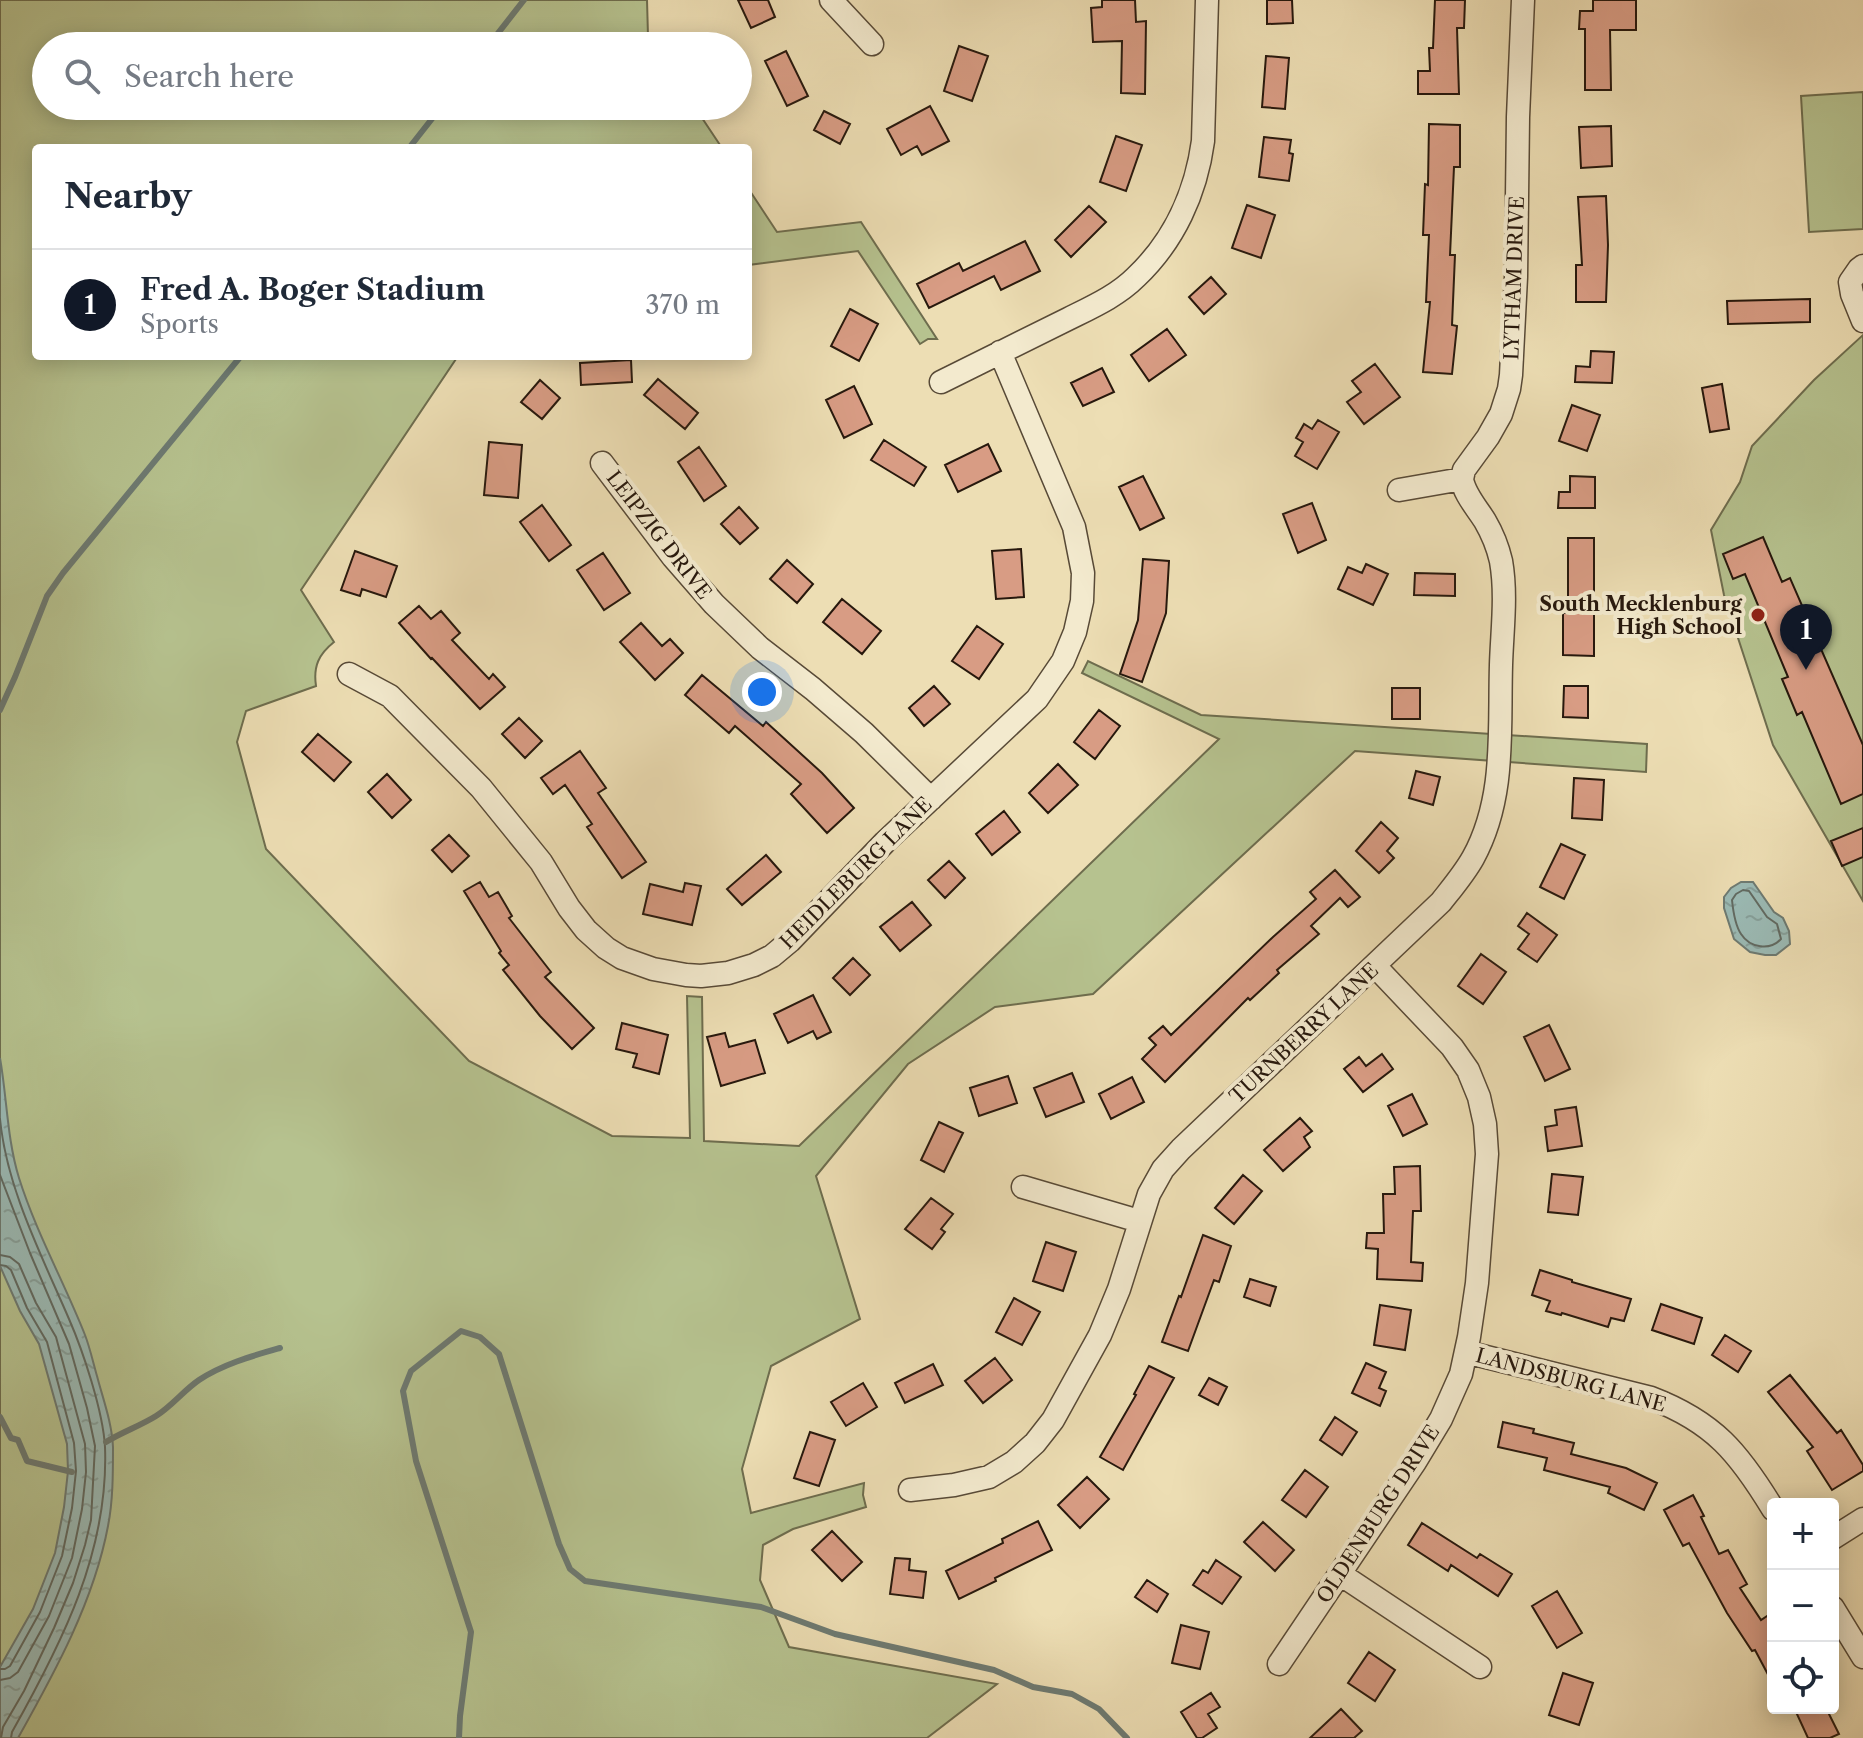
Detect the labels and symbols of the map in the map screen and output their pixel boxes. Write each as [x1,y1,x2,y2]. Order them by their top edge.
street label: LYTHAM DRIVE [1499,195,1529,361]
street label: LEIPZIG DRIVE [601,466,717,604]
place label: South Mecklenburg High School [1539,592,1742,639]
pin: 1 [1780,604,1832,670]
marker: South Mecklenburg High School [1749,606,1767,624]
your location [742,672,782,712]
street label: HEIDLEBURG LANE [775,792,937,954]
street label: TURNBERRY LANE [1225,958,1383,1108]
street label: LANDSBURG LANE [1473,1343,1669,1417]
street label: OLDENBURG DRIVE [1311,1421,1445,1607]

